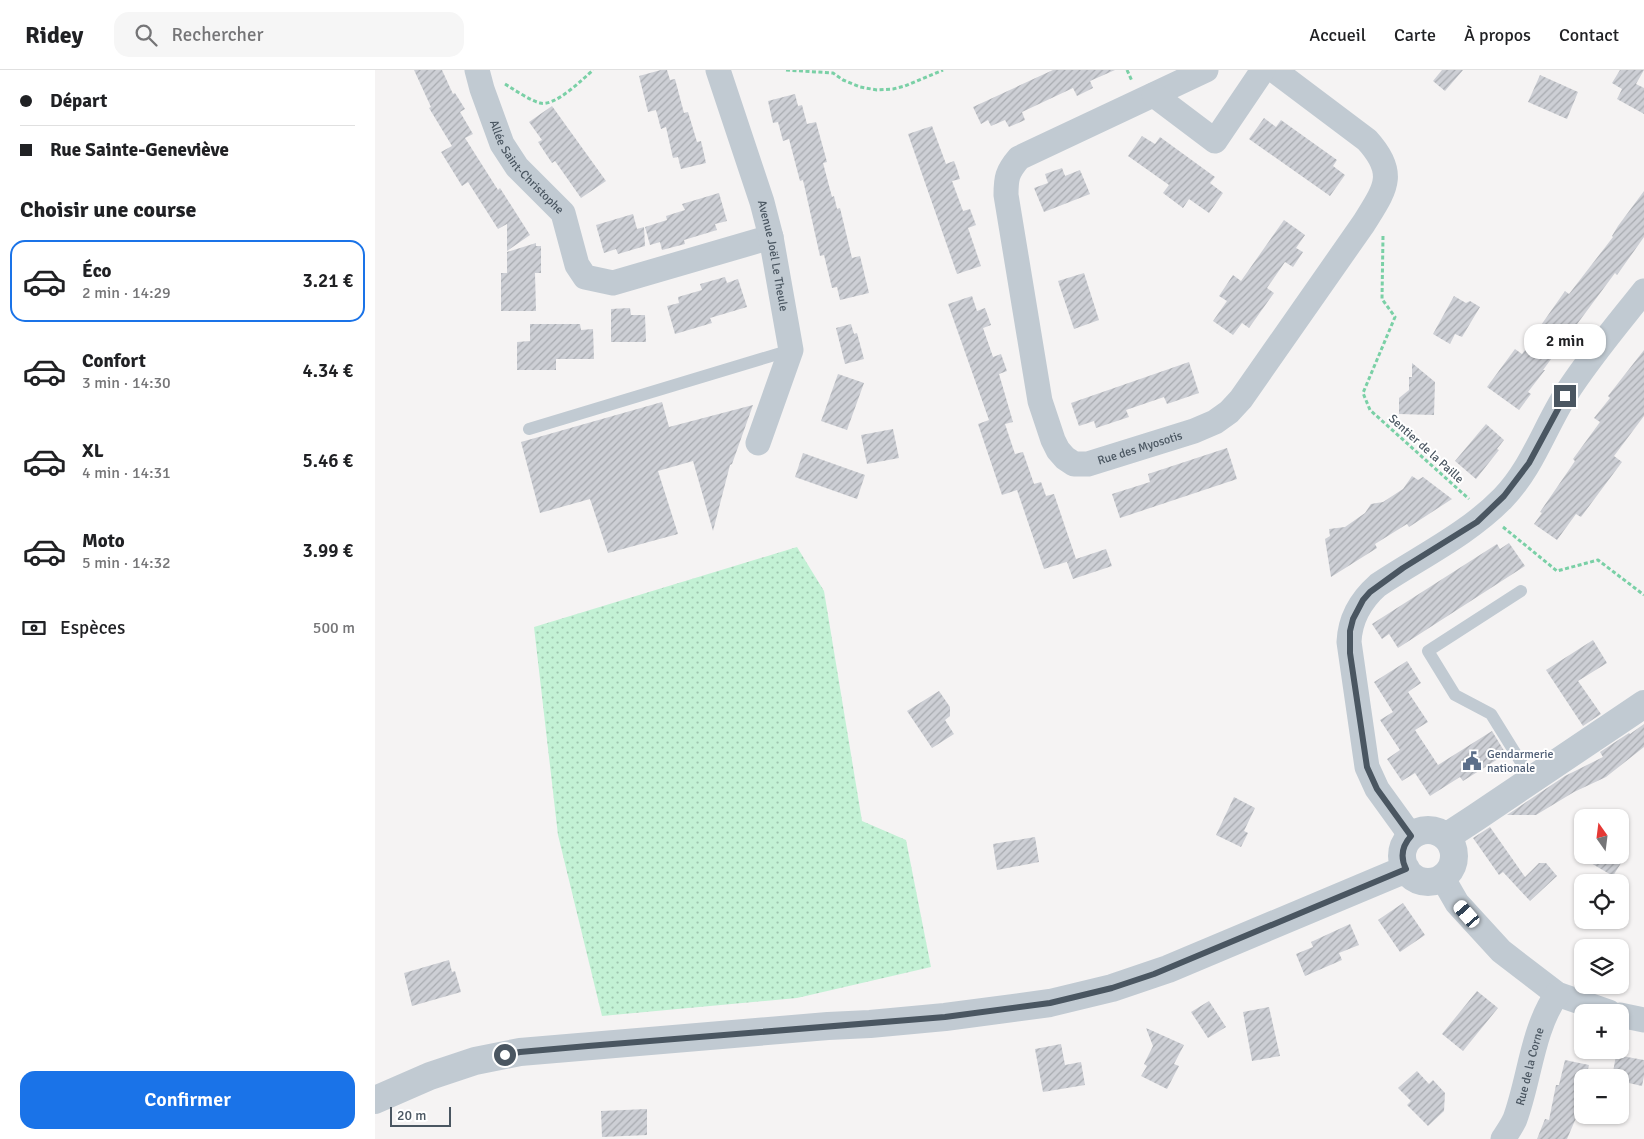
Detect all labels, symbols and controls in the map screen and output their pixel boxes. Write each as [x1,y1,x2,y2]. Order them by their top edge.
search box [114,12,464,57]
text: Ridey [25,20,84,50]
icon: search [132,21,160,49]
text: Rechercher [172,23,263,47]
text: Accueil [1309,24,1366,46]
text: Carte [1394,24,1436,46]
text: À propos [1464,24,1531,46]
text: Contact [1559,24,1619,46]
text: Départ [50,89,107,113]
street label: Allée Saint-Christophe [486,118,567,217]
text: Rue Sainte-Geneviève [50,138,229,162]
text: Choisir une course [20,196,196,223]
street label: Avenue Joël Le Theule [754,198,792,312]
icon: car [22,259,67,304]
text: Éco [82,259,112,283]
text: 3.21 € [303,269,353,293]
text: 2 min · 14:29 [82,283,171,303]
callout: 2 min [1524,324,1606,358]
text: 2 min [1546,331,1584,351]
icon: car [22,349,67,394]
text: Confort [82,349,146,373]
text: 4.34 € [303,359,353,383]
text: 3 min · 14:30 [82,373,171,393]
route end [1554,385,1576,407]
street label: Sentier de la Paille [1385,411,1467,487]
street label: Rue des Myosotis [1096,428,1184,468]
icon: car [22,439,67,484]
text: XL [82,439,104,463]
text: 5.46 € [303,449,353,473]
text: 4 min · 14:31 [82,463,171,483]
icon: car [22,529,67,574]
text: Moto [82,529,125,553]
text: 3.99 € [303,539,353,563]
text: 5 min · 14:32 [82,553,171,573]
icon: cash [20,614,48,642]
text: Espèces [60,616,125,640]
text: 500 m [313,618,355,638]
place label: Gendarmerie nationale [1487,747,1554,776]
public building icon: Gendarmerie nationale [1461,750,1483,772]
north arrow [1574,809,1629,864]
map controls [1574,809,1629,1124]
button: locate [1574,874,1629,929]
car [1451,898,1482,930]
button: layers [1574,939,1629,994]
button: + [1574,1004,1629,1059]
street label: Rue de la Corne [1512,1025,1547,1107]
route start [494,1044,516,1066]
button: − [1574,1069,1629,1124]
button: Confirmer [20,1071,355,1129]
scale bar [390,1104,451,1127]
text: 20 m [397,1107,426,1124]

